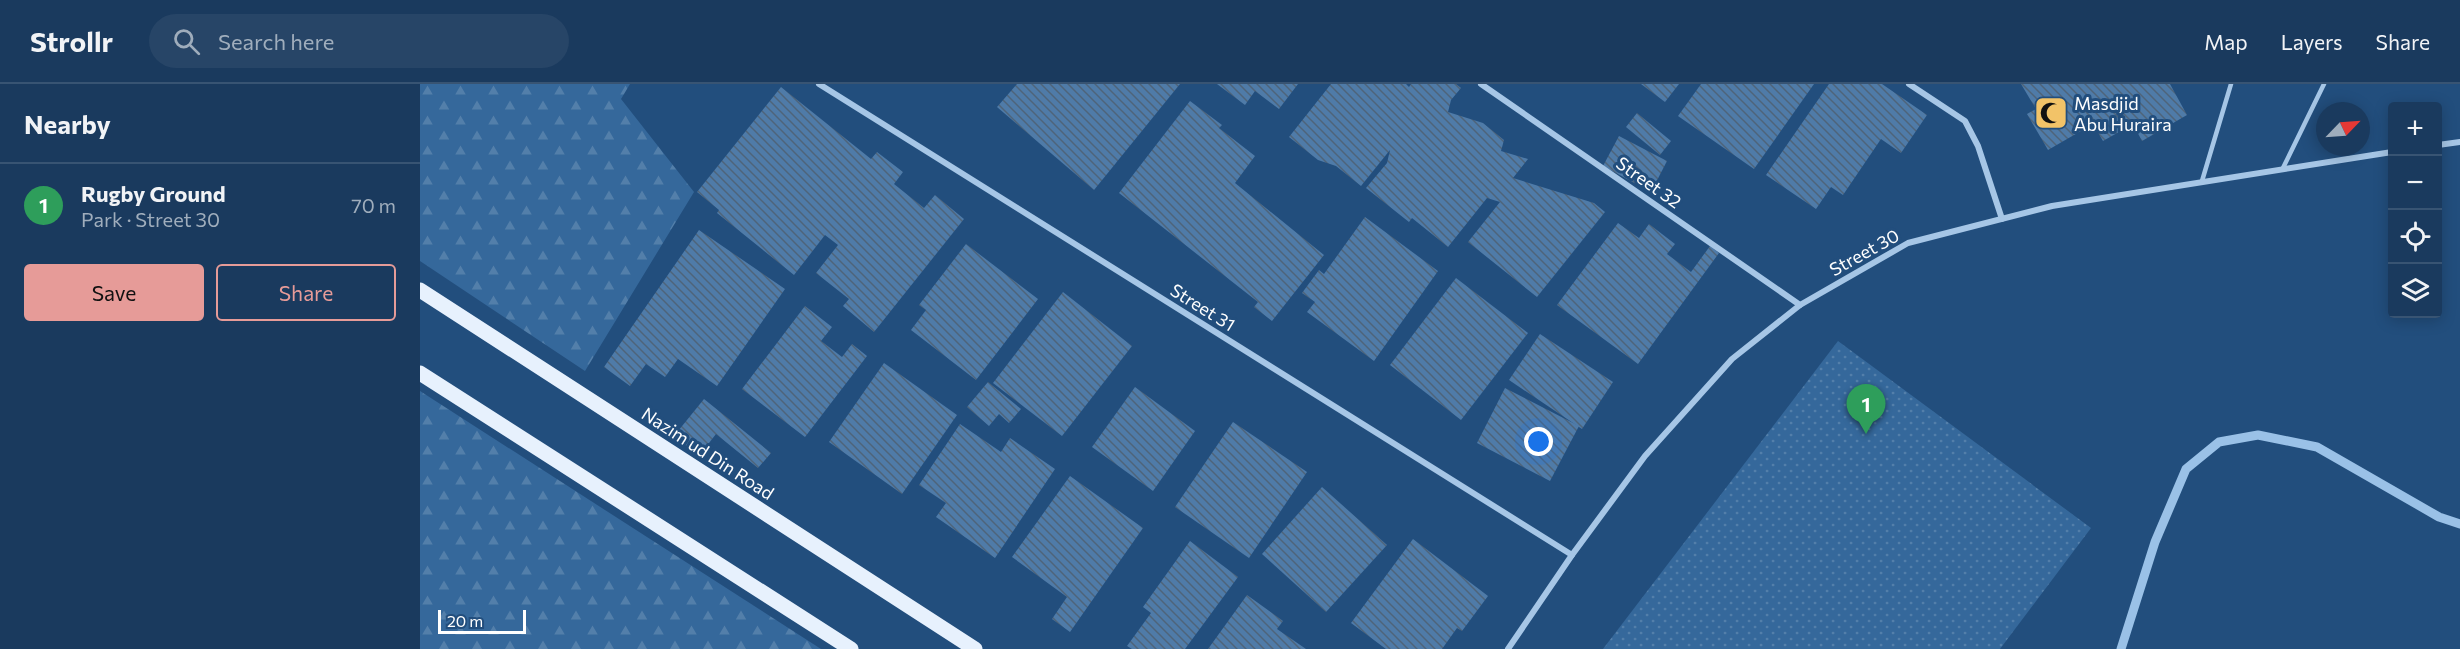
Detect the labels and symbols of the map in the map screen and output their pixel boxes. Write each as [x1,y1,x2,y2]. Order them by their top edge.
place label: Masdjid Abu Huraira [2074,92,2172,135]
mosque icon: Masdjid Abu Huraira [2033,95,2069,131]
north arrow [2316,102,2370,156]
street label: Street 32 [1612,152,1686,212]
street label: Street 30 [1825,224,1903,280]
street label: Street 31 [1167,279,1239,335]
pin: 1 [1846,384,1886,434]
street label: Nazim ud Din Road [638,402,778,504]
your location [1524,427,1553,456]
scale bar [438,607,526,634]

